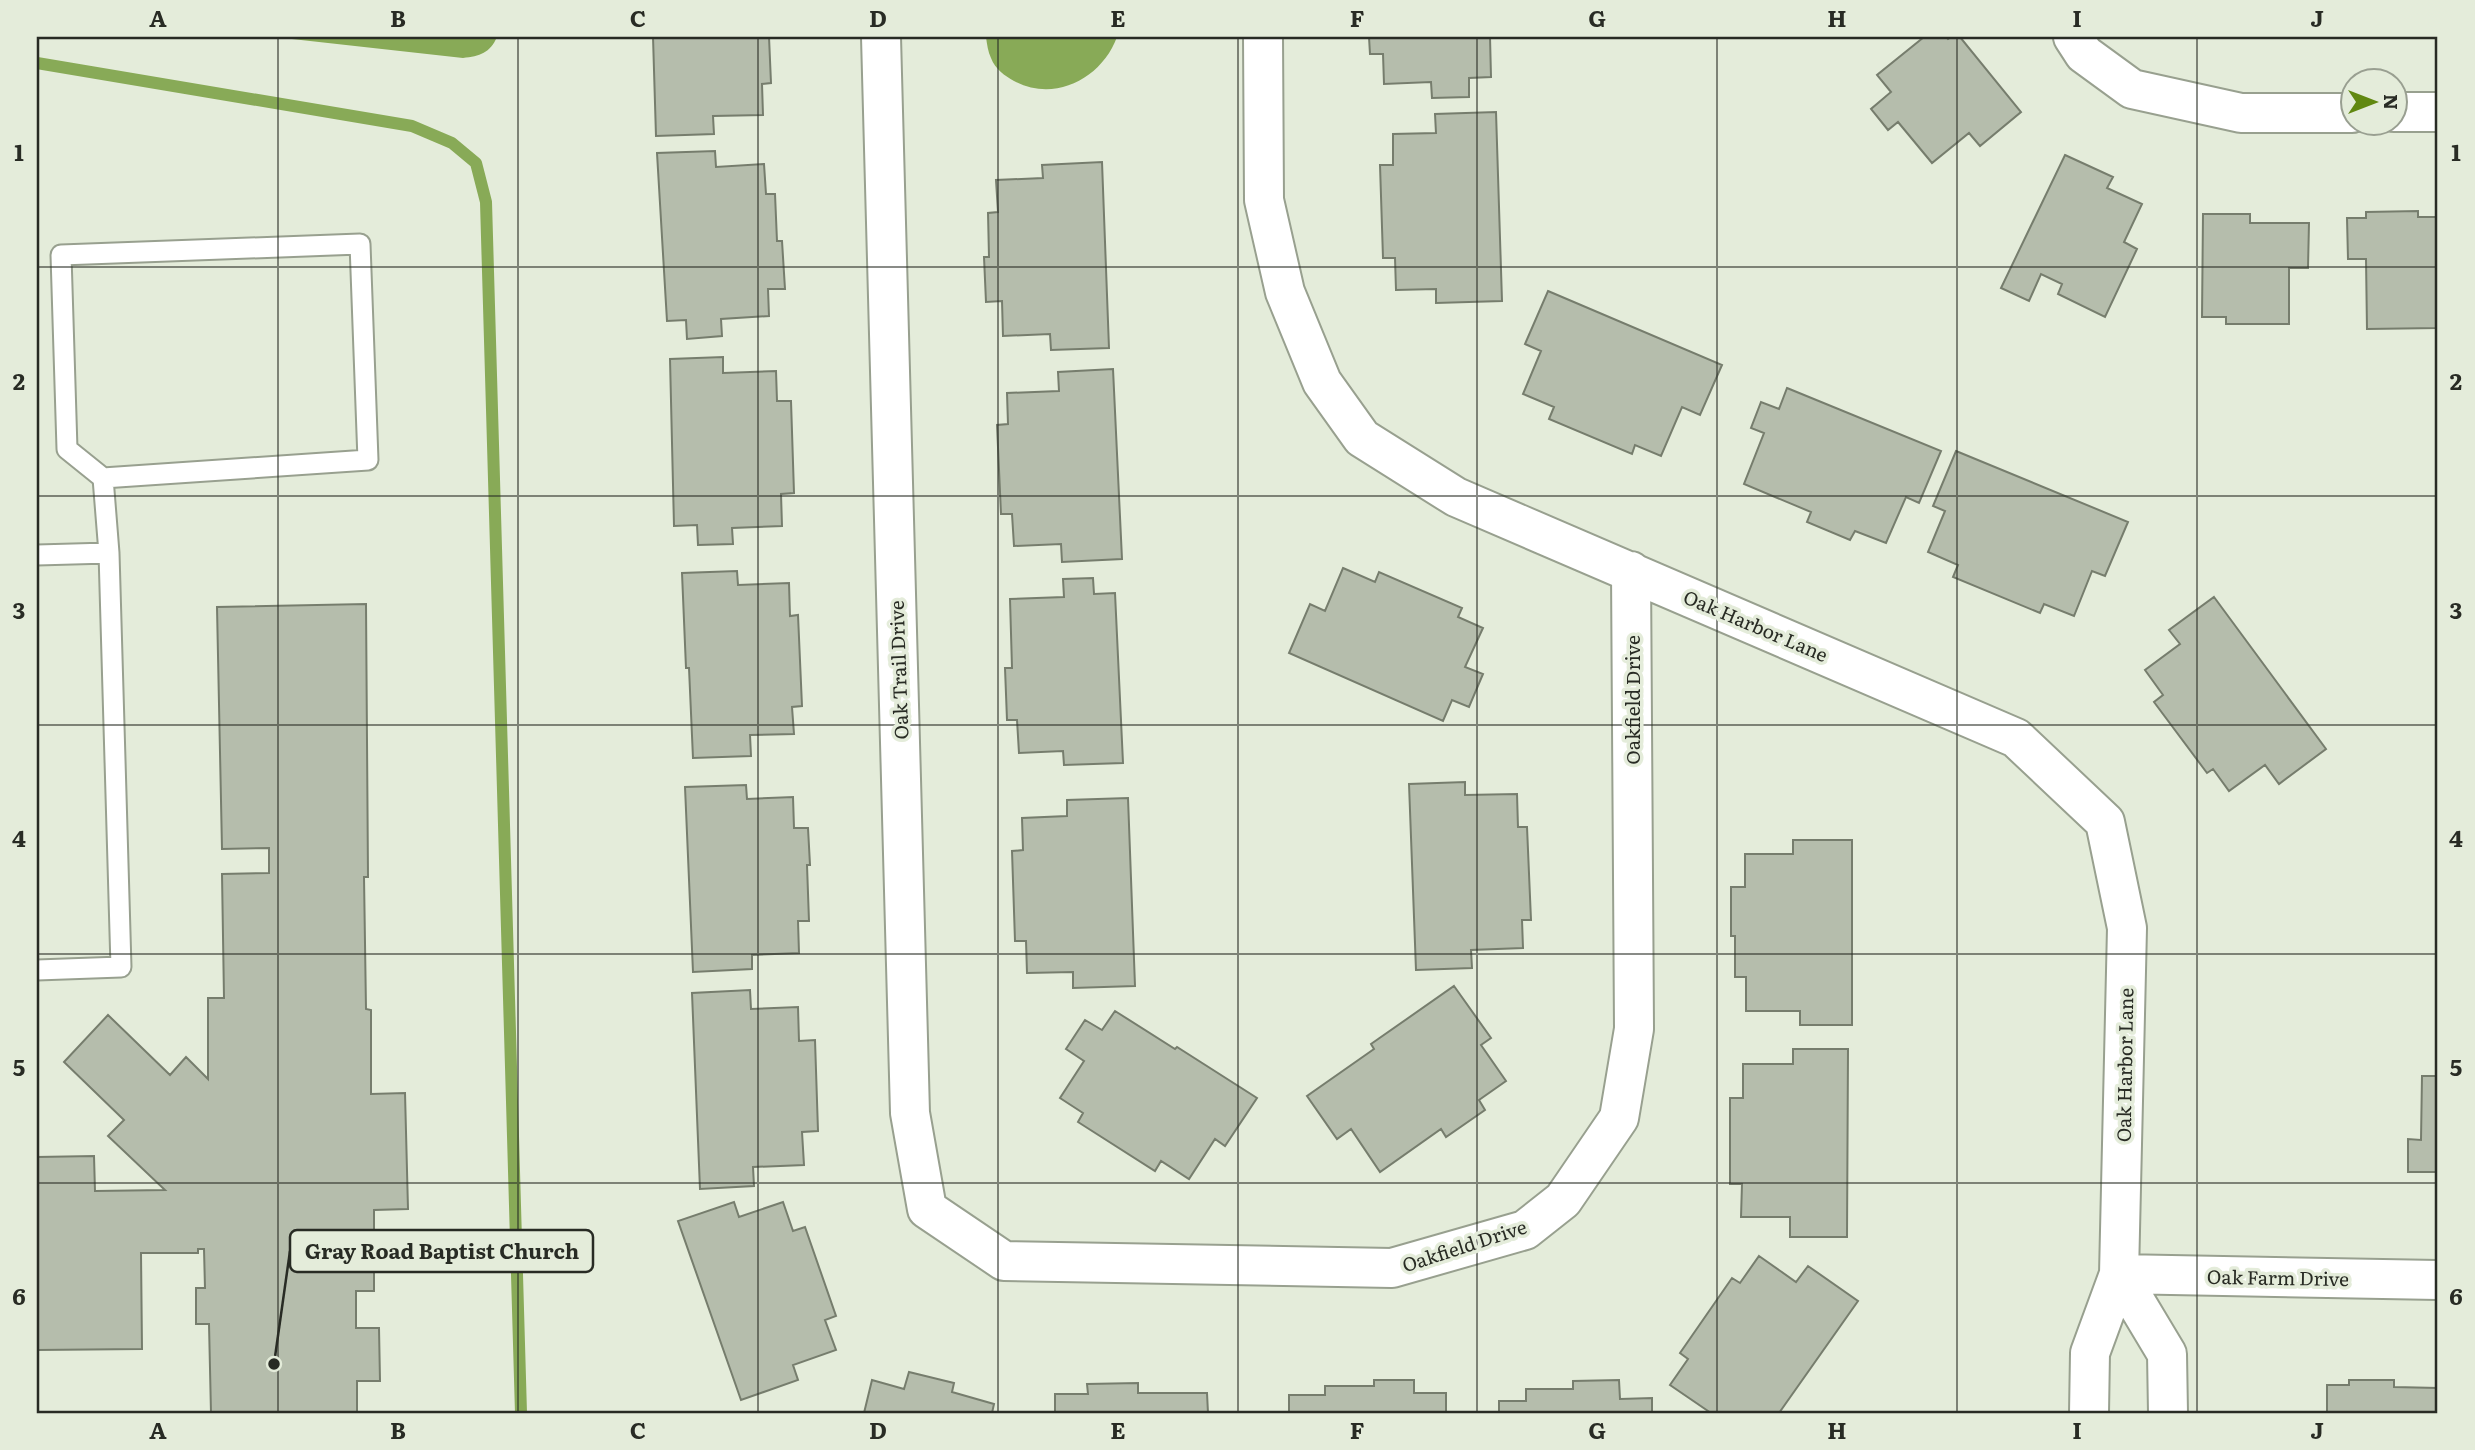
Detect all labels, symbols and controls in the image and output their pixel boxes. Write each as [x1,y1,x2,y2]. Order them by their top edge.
text: A [149,0,167,34]
text: B [390,0,406,34]
text: C [630,0,646,34]
text: D [869,0,887,34]
text: E [1110,0,1126,34]
text: F [1350,0,1365,34]
text: G [1588,0,1606,34]
text: H [1827,0,1847,34]
text: I [2072,0,2082,34]
text: J [2310,0,2324,34]
north arrow [2338,66,2408,136]
text: N [2378,94,2406,110]
text: 1 [14,134,24,168]
text: 1 [2451,134,2461,168]
text: 2 [13,363,25,397]
text: 2 [2450,363,2462,397]
street label: Oak Harbor Lane [1679,582,1833,668]
text: 3 [13,592,25,626]
text: 3 [2450,592,2462,626]
street label: Oak Trail Drive [882,600,914,740]
street label: Oakfield Drive [1618,635,1646,765]
text: 4 [12,820,26,854]
text: 4 [2449,820,2463,854]
street label: Oak Harbor Lane [2109,987,2139,1142]
text: 5 [13,1049,25,1083]
text: 5 [2450,1049,2462,1083]
street label: Oakfield Drive [1398,1212,1530,1278]
callout: Gray Road Baptist Church [290,1230,593,1272]
text: Gray Road Baptist Church [305,1234,579,1265]
street label: Oak Farm Drive [2207,1262,2349,1292]
text: 6 [12,1278,26,1312]
text: 6 [2449,1278,2463,1312]
text: A [149,1412,167,1446]
text: B [390,1412,406,1446]
text: C [630,1412,646,1446]
text: D [869,1412,887,1446]
text: E [1110,1412,1126,1446]
text: F [1350,1412,1365,1446]
text: G [1588,1412,1606,1446]
text: H [1827,1412,1847,1446]
text: I [2072,1412,2082,1446]
text: J [2310,1412,2324,1446]

